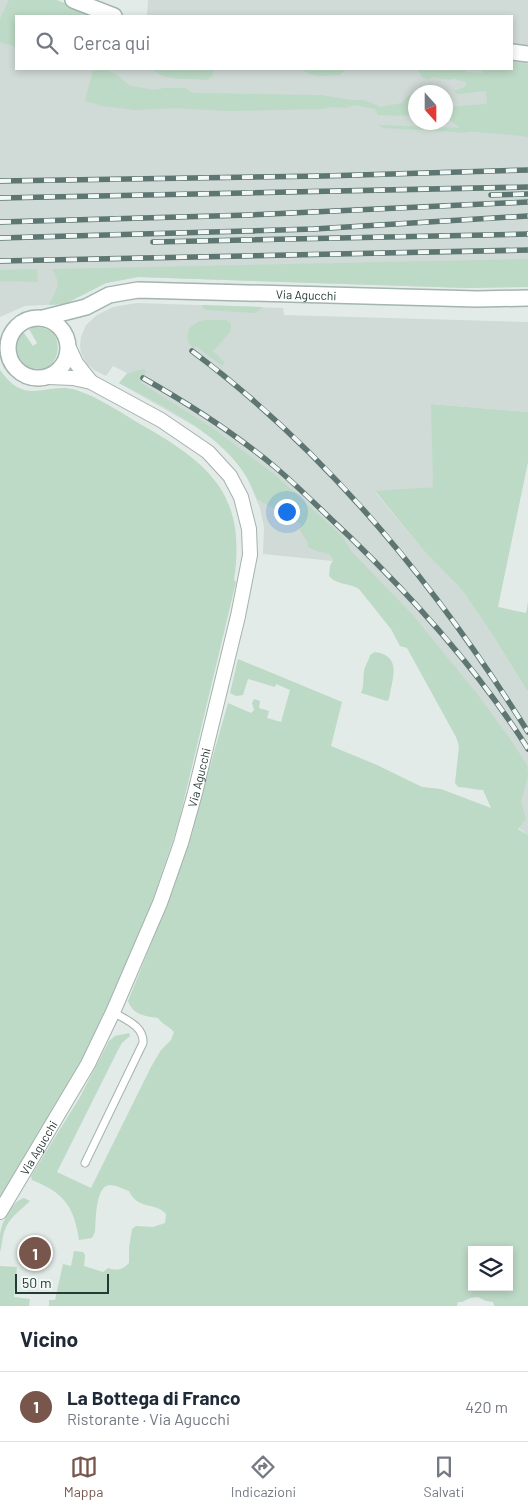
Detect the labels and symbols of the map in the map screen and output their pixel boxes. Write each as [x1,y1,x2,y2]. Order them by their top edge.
north arrow [408,85,453,130]
street label: Via Agucchi [276,287,337,302]
your location [274,499,300,525]
street label: Via Agucchi [184,746,213,809]
street label: Via Agucchi [17,1118,60,1177]
pin: 1 [19,1234,51,1272]
scale bar [15,1271,109,1294]

